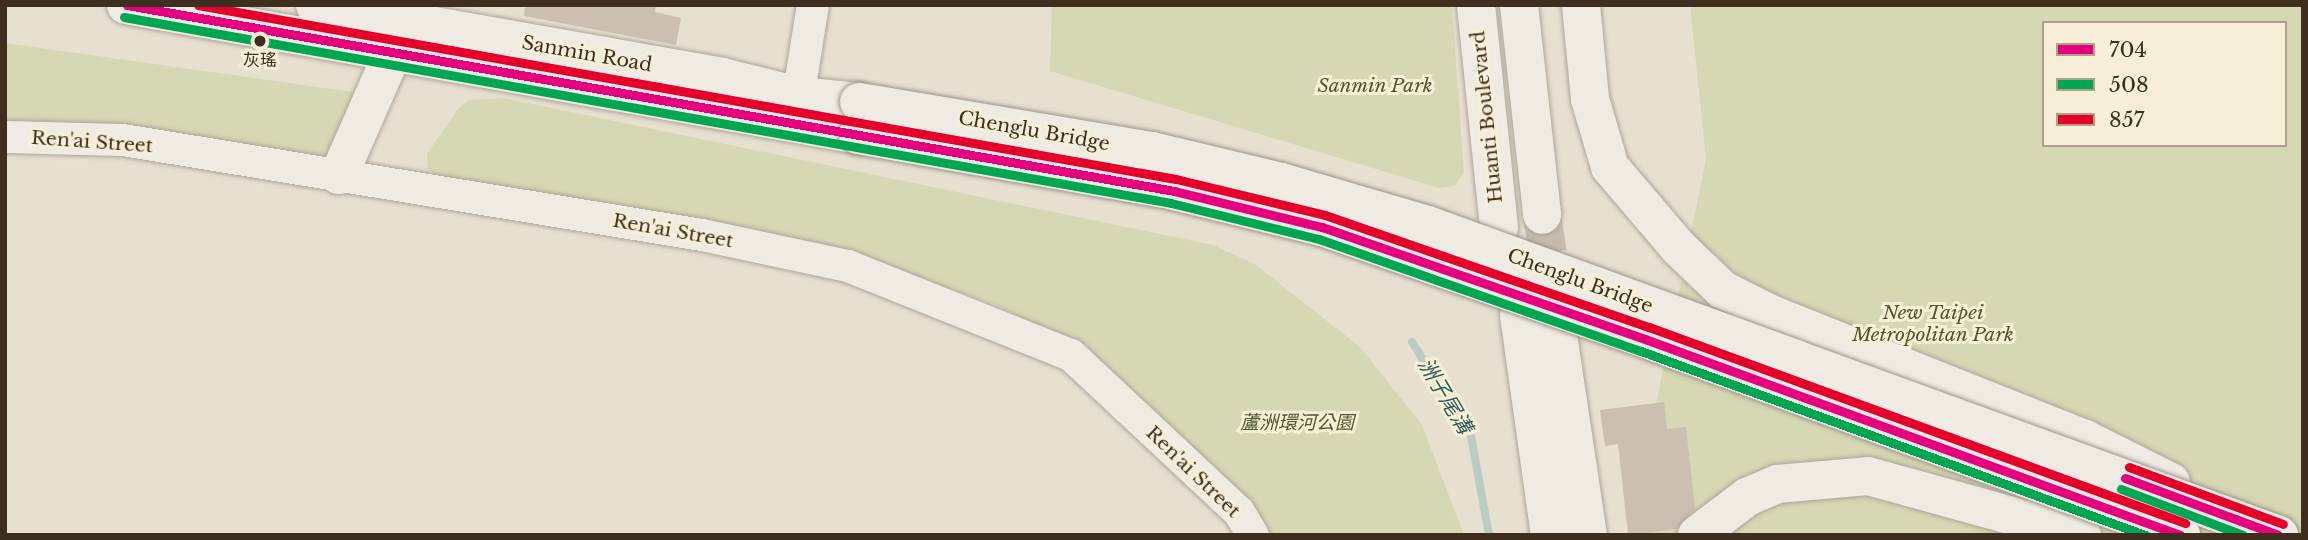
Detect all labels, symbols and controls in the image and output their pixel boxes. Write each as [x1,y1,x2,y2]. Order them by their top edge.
legend [2042,21,2287,147]
street label: Huanti Boulevard [1467,30,1507,204]
street label: Sanmin Road [520,31,654,77]
marker: 灰瑤 [253,34,267,48]
text: 704 [2109,37,2147,63]
place label: 灰瑤 [243,51,277,71]
text: 508 [2109,72,2149,98]
park label: Sanmin Park [1317,75,1433,97]
street label: Chenglu Bridge [957,106,1111,156]
text: 857 [2109,107,2144,133]
street label: Ren'ai Street [30,126,154,158]
street label: Ren'ai Street [611,209,735,253]
street label: Chenglu Bridge [1504,244,1656,318]
park label: New Taipei Metropolitan Park [1852,302,2014,346]
water label: 洲子尾溝 [1413,354,1477,438]
park label: 蘆洲環河公園 [1240,412,1354,434]
street label: Ren'ai Street [1141,421,1245,523]

